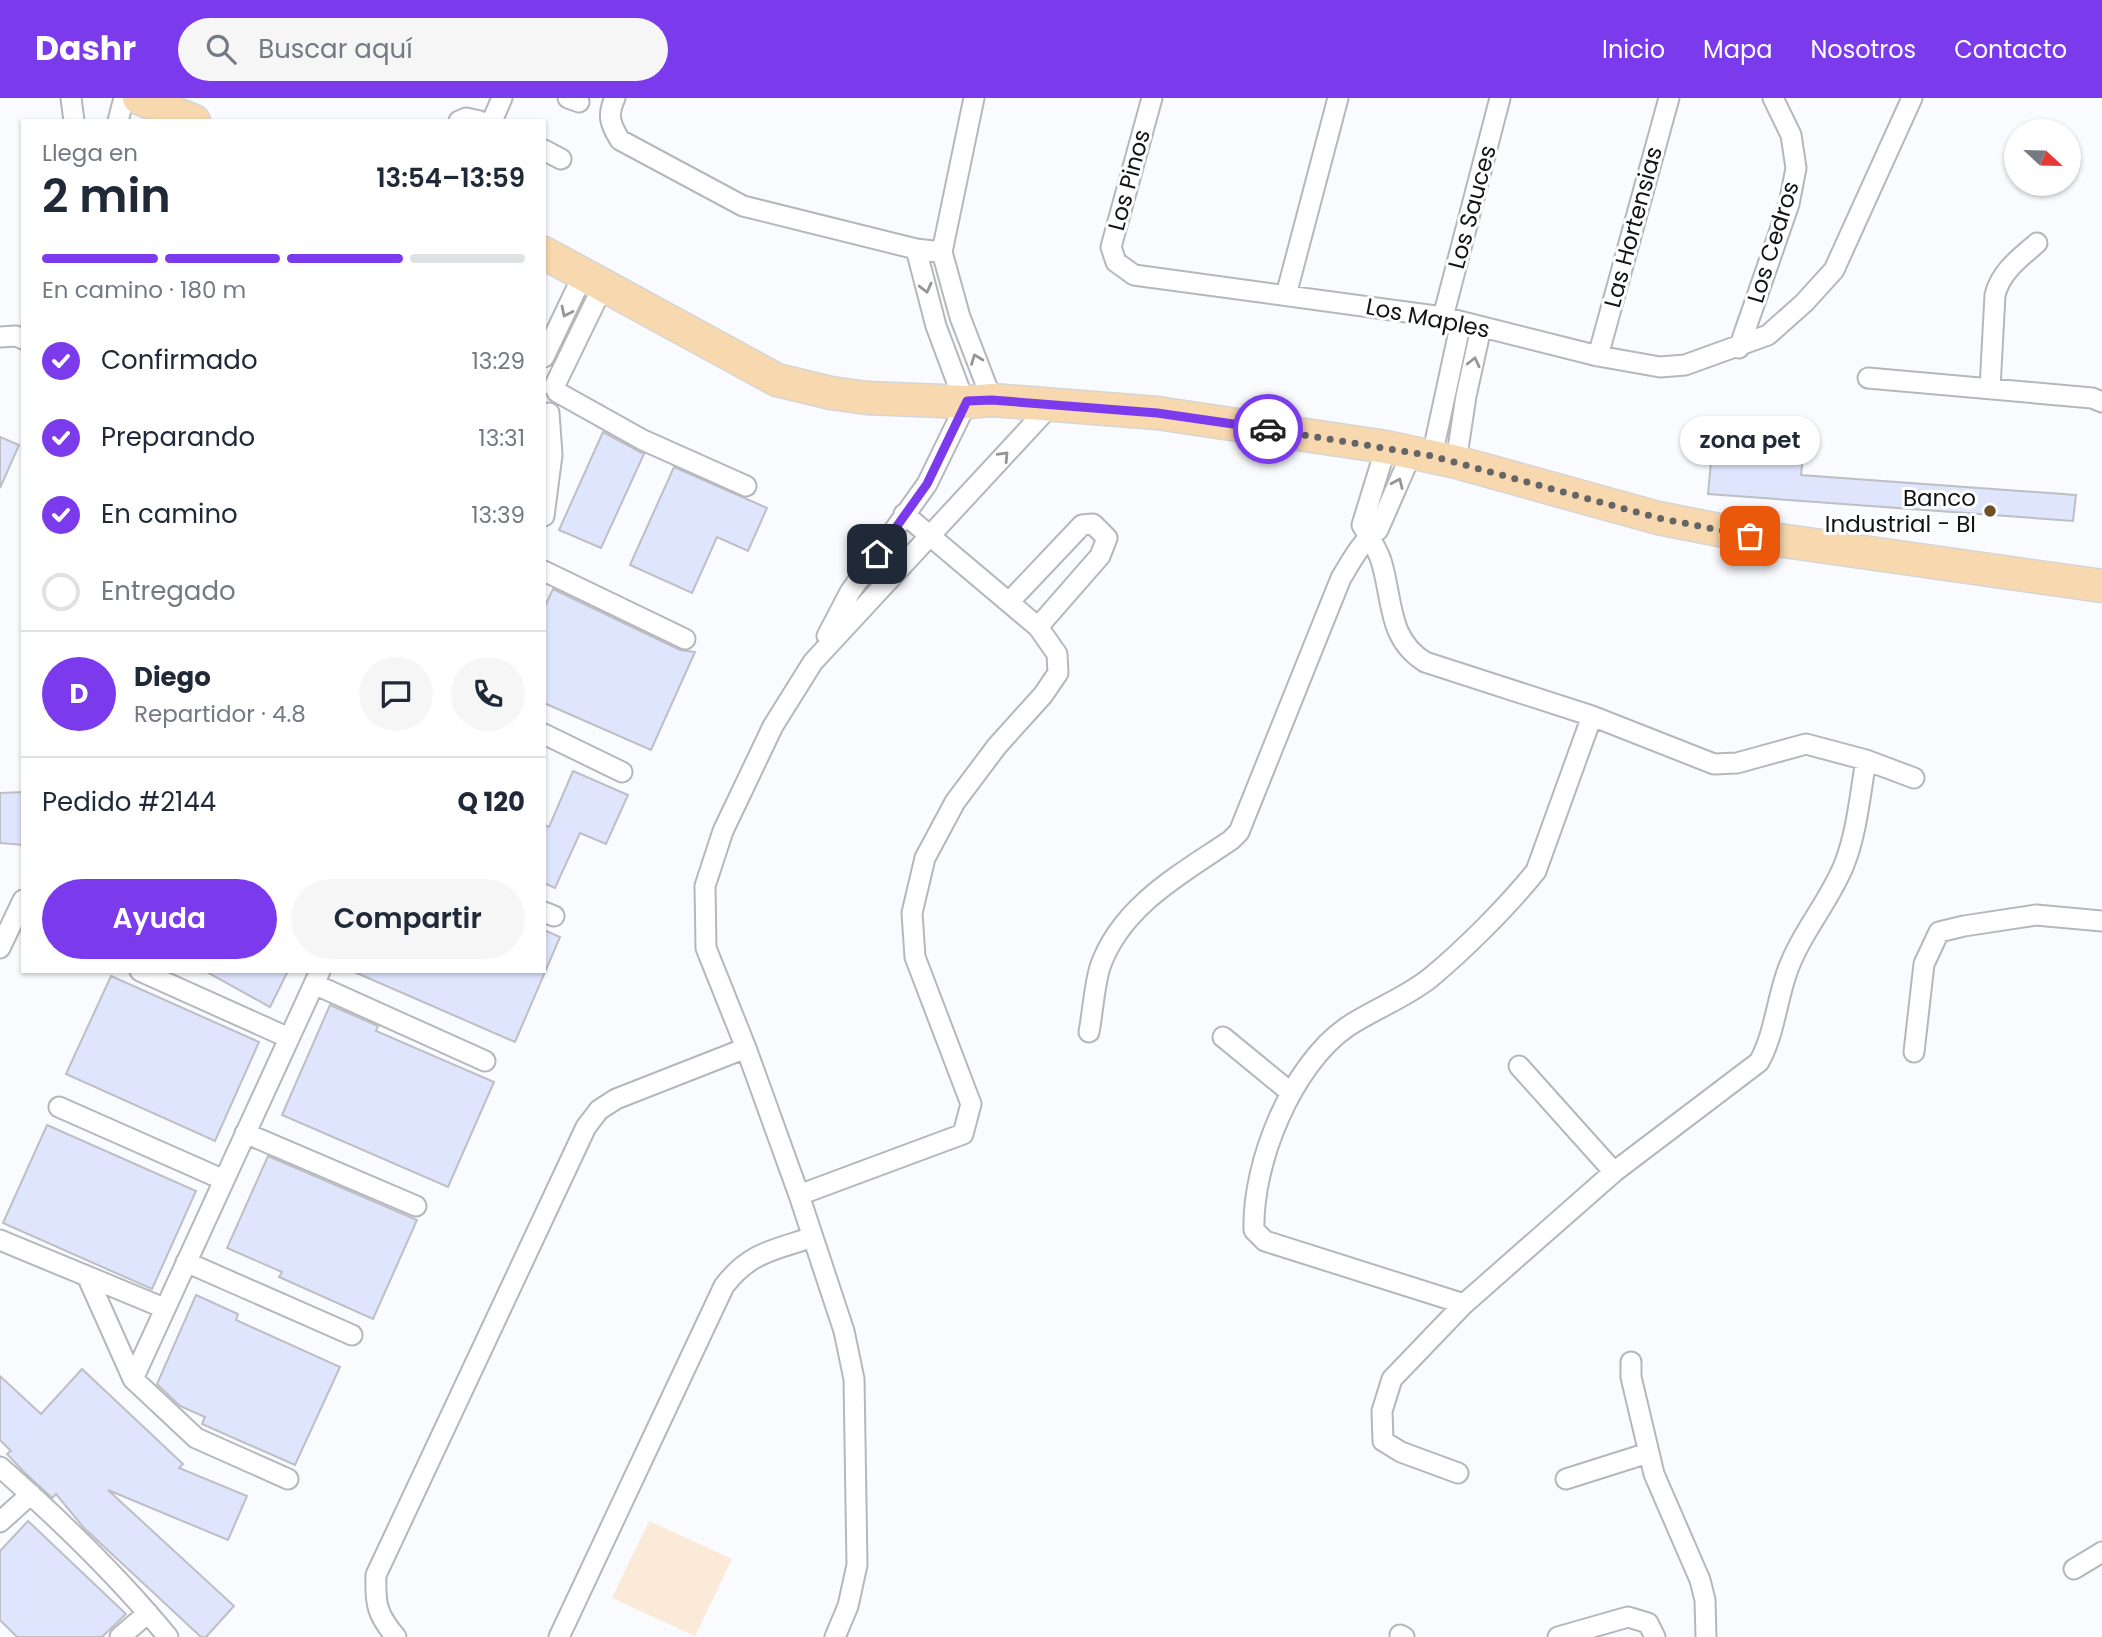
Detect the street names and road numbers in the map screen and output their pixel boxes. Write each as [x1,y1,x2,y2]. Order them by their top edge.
street label: Los Pinos [1100,126,1158,234]
street label: Los Sauces [1440,142,1504,272]
street label: Las Hortensias [1596,143,1670,311]
street label: Los Cedros [1739,177,1807,307]
street label: Los Maples [1363,290,1493,346]

